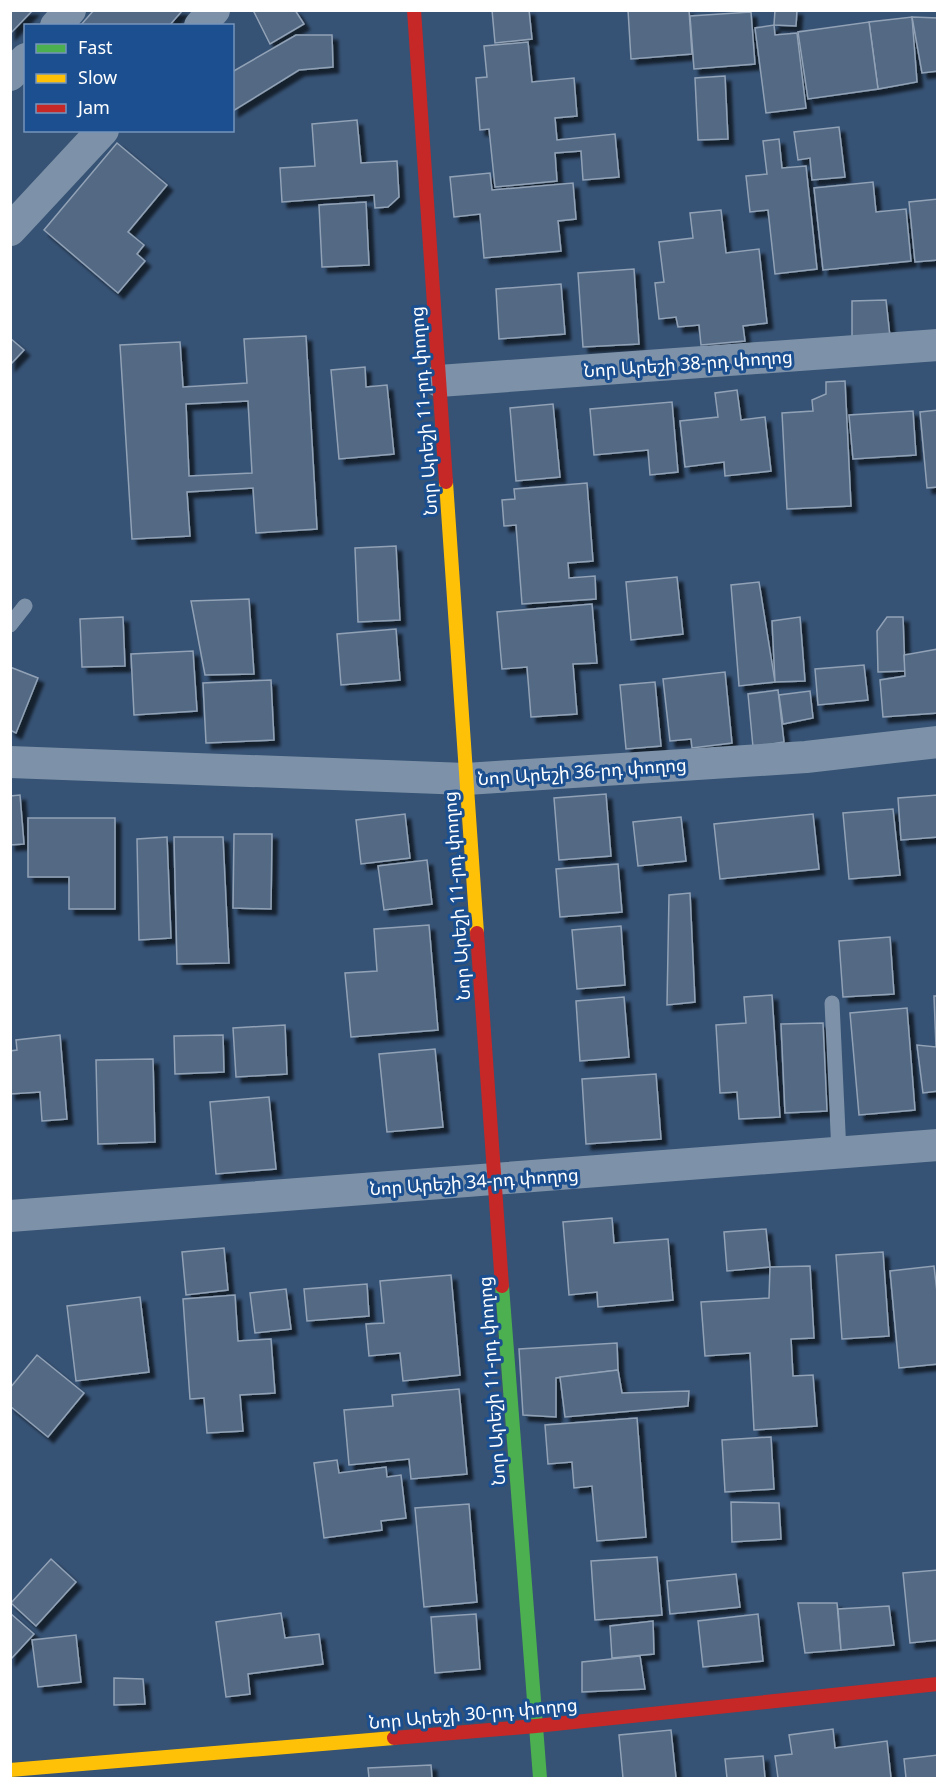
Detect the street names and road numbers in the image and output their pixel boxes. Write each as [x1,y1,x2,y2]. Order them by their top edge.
street label: Նոր Արեշի 11-րդ փողոց [404,306,442,516]
street label: Նոր Արեշի 38-րդ փողոց [583,344,793,382]
street label: Նոր Արեշի 36-րդ փողոց [477,752,687,790]
street label: Նոր Արեշի 11-րդ փողոց [437,791,475,1001]
street label: Նոր Արեշի 34-րդ փողոց [369,1162,579,1200]
street label: Նոր Արեշի 11-րդ փողոց [472,1276,510,1486]
street label: Նոր Արեշի 30-րդ փողոց [368,1692,578,1734]

